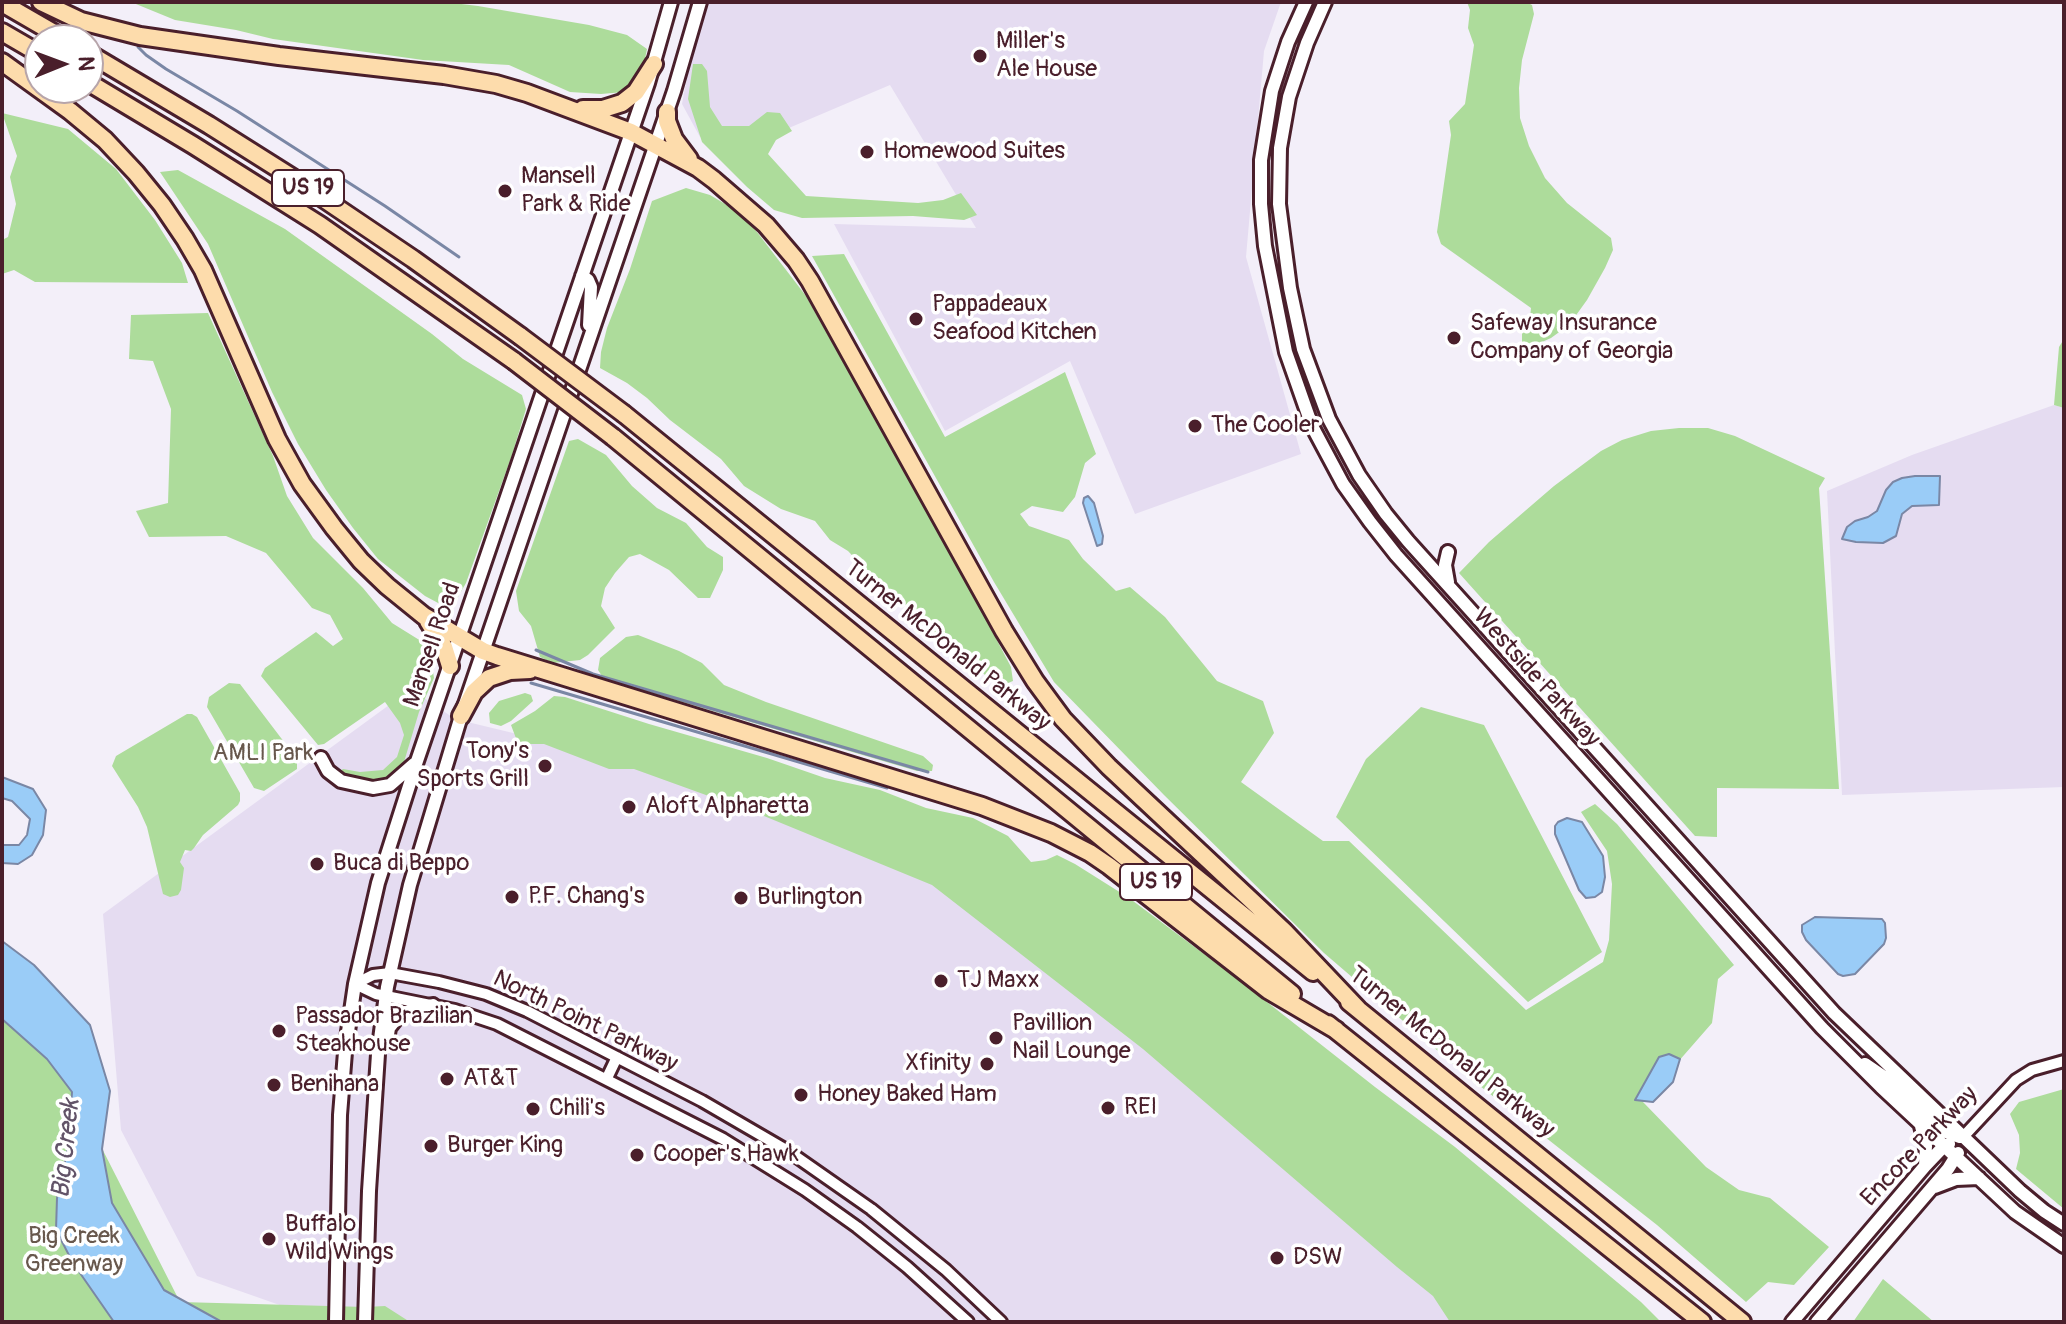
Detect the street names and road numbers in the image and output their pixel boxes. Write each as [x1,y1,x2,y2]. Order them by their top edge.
road number: US 19 [272,170,344,206]
street label: Turner McDonald Parkway [838,554,1056,738]
street label: Mansell Road [398,579,468,711]
street label: Westside Parkway [1466,603,1606,753]
road number: US 19 [1120,864,1192,900]
street label: Turner McDonald Parkway [1342,961,1560,1145]
street label: North Point Parkway [488,965,682,1079]
street label: Encore Parkway [1855,1081,1985,1213]

